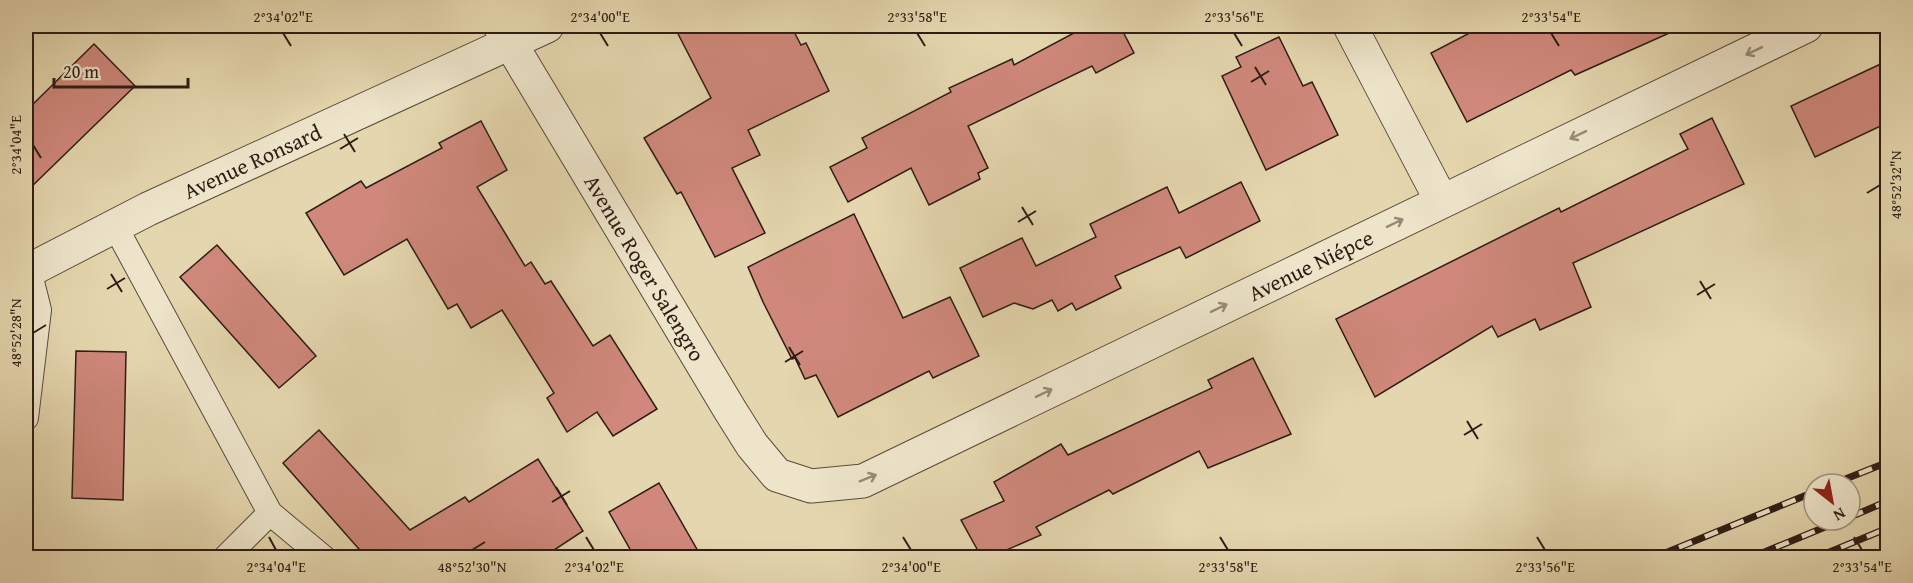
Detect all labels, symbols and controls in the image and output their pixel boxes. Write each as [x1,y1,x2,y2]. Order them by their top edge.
text: 2°34'02"E [253,6,313,27]
text: 2°34'00"E [570,6,630,27]
text: 2°33'58"E [887,6,947,27]
text: 2°33'56"E [1204,6,1264,27]
text: 2°33'54"E [1521,6,1581,27]
one-way arrow [1745,45,1763,57]
scale bar [54,51,188,89]
text: 20 m [63,58,99,85]
text: 2°34'04"E [5,115,26,175]
street label: Avenue Ronsard [178,116,327,207]
one-way arrow [1569,130,1587,142]
text: 48°52'32"N [1885,150,1906,219]
street label: Avenue Roger Salengro [577,169,713,367]
one-way arrow [1385,217,1403,228]
street label: Avenue Niépce [1243,221,1379,309]
text: 48°52'28"N [5,298,26,367]
one-way arrow [1210,302,1228,314]
one-way arrow [1034,387,1052,399]
one-way arrow [859,472,877,483]
north arrow [1802,472,1862,532]
text: N [1829,502,1850,528]
text: 2°34'04"E [246,556,306,577]
text: 48°52'30"N [438,556,507,577]
text: 2°34'02"E [564,556,624,577]
text: 2°34'00"E [881,556,941,577]
text: 2°33'58"E [1198,556,1258,577]
text: 2°33'56"E [1515,556,1575,577]
text: 2°33'54"E [1832,556,1892,577]

